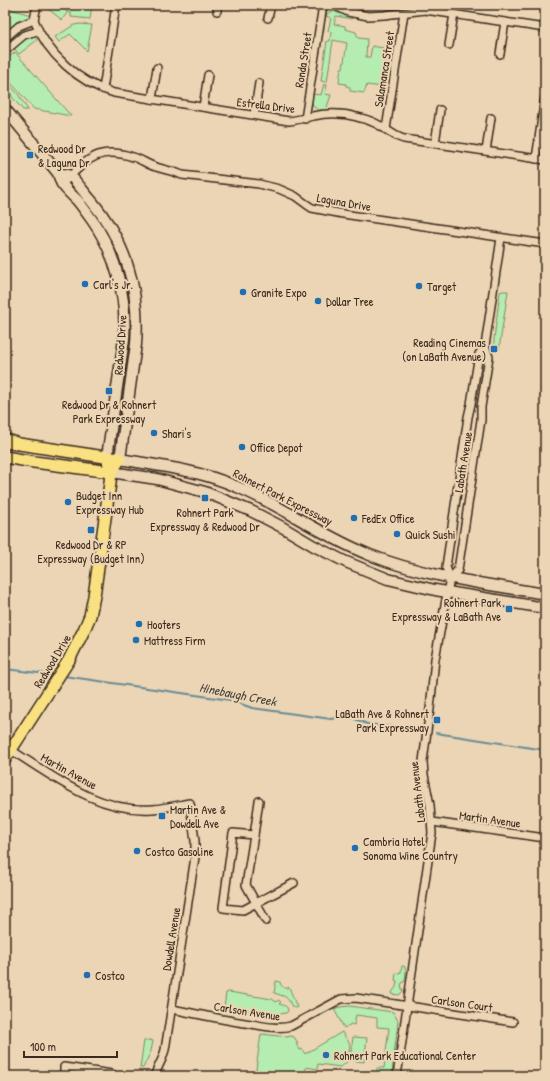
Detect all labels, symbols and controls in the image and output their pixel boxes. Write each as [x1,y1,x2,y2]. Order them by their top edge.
street label: Salamanca Street [370,29,399,108]
street label: Ronda Street [290,30,316,89]
street label: Estrella Drive [236,93,296,117]
place label: Redwood Dr & Laguna Dr [38,140,90,171]
marker: Redwood Dr & Laguna Dr [25,150,35,160]
street label: Laguna Drive [316,189,373,215]
place label: Carl's Jr. [93,276,133,293]
place label: Target [427,278,457,295]
marker: Carl's Jr. [80,279,90,289]
marker: Target [414,281,424,291]
place label: Granite Expo [251,284,307,301]
marker: Granite Expo [238,287,248,297]
place label: Dollar Tree [326,293,374,310]
marker: Dollar Tree [313,296,323,306]
street label: Redwood Drive [109,314,131,376]
place label: Reading Cinemas (on LaBath Avenue) [402,334,486,365]
marker: Reading Cinemas (on LaBath Avenue) [489,344,499,354]
marker: Redwood Dr & Rohnert Park Expressway [104,386,114,396]
place label: Redwood Dr & Rohnert Park Expressway [62,396,157,427]
place label: Shari's [162,425,192,442]
marker: Shari's [149,428,159,438]
street label: Labath Avenue [450,430,476,494]
place label: Office Depot [250,439,303,456]
marker: Office Depot [237,442,247,452]
street label: Rohnert Park Expressway [230,465,336,529]
place label: Budget Inn Expressway Hub [76,487,144,518]
marker: Rohnert Park Expressway & Redwood Dr [200,493,210,503]
marker: Budget Inn Expressway Hub [63,497,73,507]
place label: Rohnert Park Expressway & Redwood Dr [150,504,260,535]
place label: FedEx Office [361,510,415,527]
marker: FedEx Office [349,513,359,523]
marker: Redwood Dr & RP Expressway (Budget Inn) [86,525,96,535]
place label: Quick Sushi [405,526,455,543]
marker: Quick Sushi [392,529,402,539]
place label: Redwood Dr & RP Expressway (Budget Inn) [37,536,145,567]
place label: Rohnert Park Expressway & LaBath Ave [392,594,501,625]
marker: Rohnert Park Expressway & LaBath Ave [504,604,514,614]
place label: Hooters [147,616,181,633]
marker: Hooters [134,619,144,629]
street label: Redwood Drive [29,631,75,691]
place label: Mattress Firm [144,632,205,649]
marker: Mattress Firm [131,635,141,645]
water label: Hinebaugh Creek [198,678,279,712]
place label: LaBath Ave & Rohnert Park Expressway [336,705,430,736]
marker: LaBath Ave & Rohnert Park Expressway [432,715,442,725]
street label: Martin Avenue [38,749,100,794]
street label: Labath Avenue [405,760,429,823]
place label: Martin Ave & Dowdell Ave [170,801,226,832]
street label: Martin Avenue [458,806,522,832]
marker: Martin Ave & Dowdell Ave [157,811,167,821]
place label: Cambria Hotel Sonoma Wine Country [363,833,458,864]
place label: Costco Gasoline [145,843,214,860]
marker: Cambria Hotel Sonoma Wine Country [350,843,360,853]
marker: Costco Gasoline [132,846,142,856]
street label: Dowdell Avenue [158,906,184,972]
place label: Costco [95,967,125,984]
marker: Costco [82,970,92,980]
street label: Carlson Court [430,990,495,1016]
street label: Carlson Avenue [212,997,282,1025]
scale bar [24,1033,117,1059]
text: 100 m [30,1038,56,1055]
place label: Rohnert Park Educational Center [334,1047,476,1064]
marker: Rohnert Park Educational Center [321,1050,331,1060]

